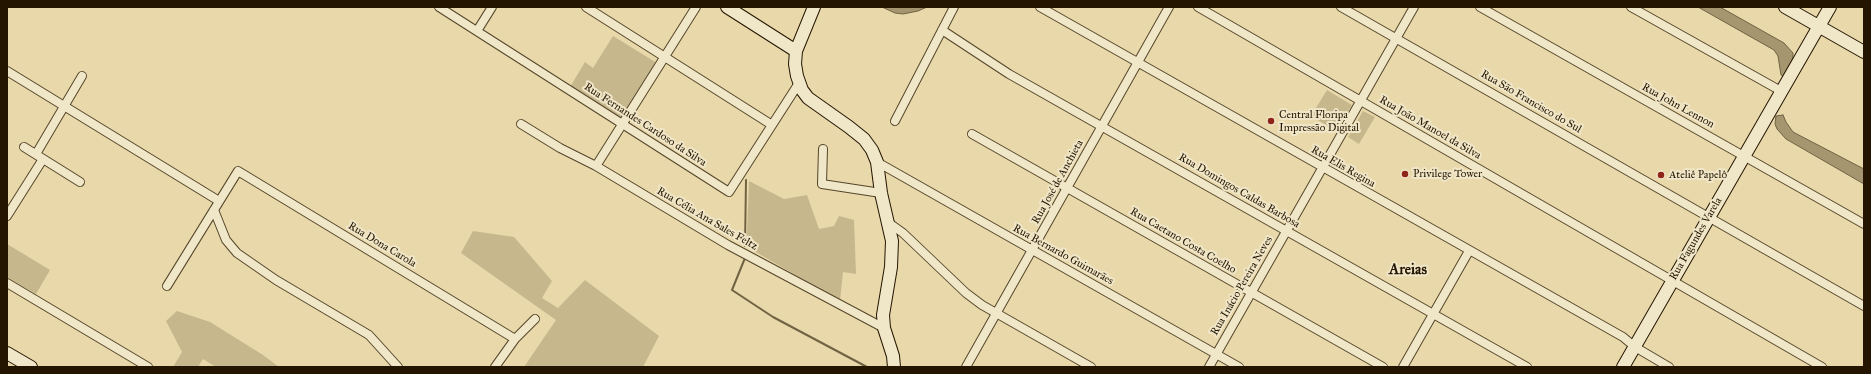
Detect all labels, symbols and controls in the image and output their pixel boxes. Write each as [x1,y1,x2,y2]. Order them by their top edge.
street label: Rua São Francisco do Sul [1478,68,1584,136]
street label: Rua Fernandes Cardoso da Silva [581,80,709,170]
street label: Rua John Lennon [1639,81,1717,131]
street label: Rua João Manoel da Silva [1377,94,1483,162]
place label: Central Floripa Impressão Digital [1279,108,1359,134]
marker: Central Floripa Impressão Digital [1266,116,1276,126]
street label: Rua José de Anchieta [1029,138,1087,226]
street label: Rua Elis Regina [1309,143,1377,191]
street label: Rua Domingos Caldas Barbosa [1176,151,1302,231]
place label: Privilege Tower [1413,167,1482,181]
place label: Ateliê Papelô [1669,168,1727,182]
marker: Privilege Tower [1400,169,1410,179]
marker: Ateliê Papelô [1656,170,1666,180]
street label: Rua Célia Ana Sales Feltz [654,185,760,253]
street label: Rua Fagundes Varela [1667,195,1725,283]
street label: Rua Caetano Costa Coelho [1128,205,1238,277]
street label: Rua Dona Carola [346,219,418,271]
street label: Rua Bernardo Guimarães [1010,222,1116,288]
street label: Rua Inácio Pereira Neves [1208,234,1276,338]
district label: Areias [1389,261,1427,279]

